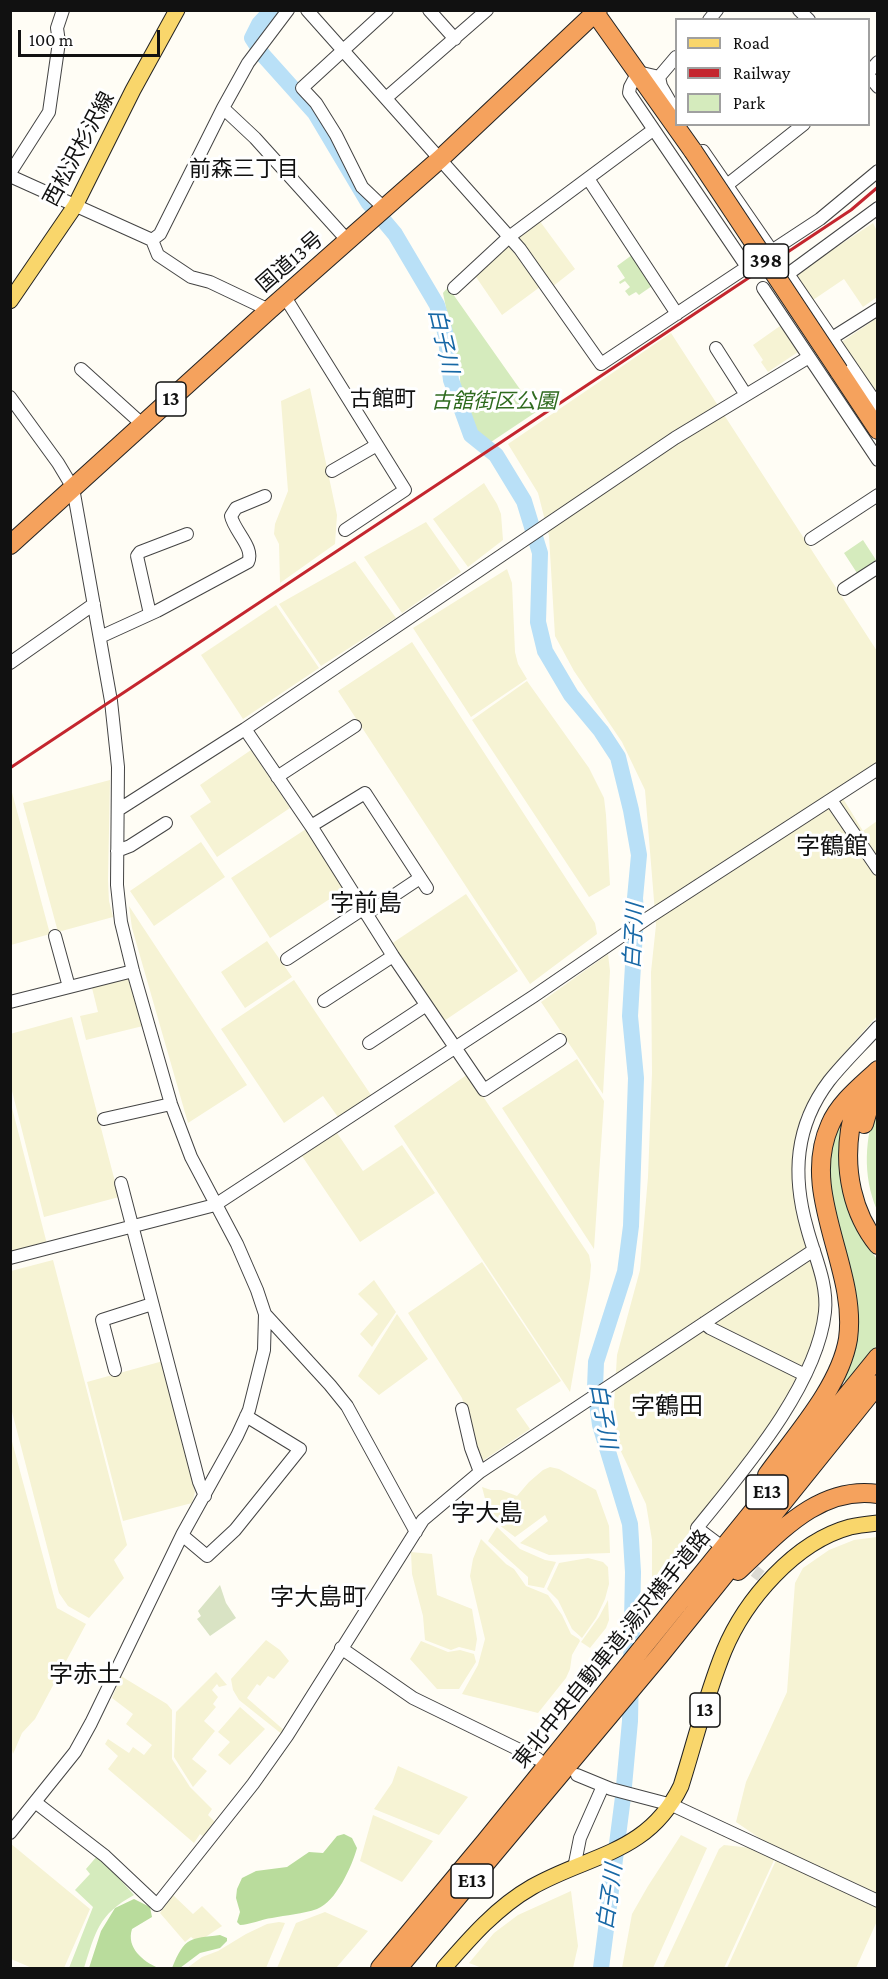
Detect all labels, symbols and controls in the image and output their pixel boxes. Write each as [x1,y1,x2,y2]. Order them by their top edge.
scale bar [21,18,164,56]
legend [675,18,870,126]
text: 100 m [29,30,73,50]
text: Road [733,33,770,53]
text: Railway [733,63,790,83]
street label: 西松沢杉沢線 [38,87,120,211]
text: Park [733,93,765,113]
district label: 前森三丁目 [189,156,299,182]
street label: 国道13号 [252,226,328,298]
road number: 398 [744,244,789,278]
water label: 白子川 [423,306,463,376]
road number: 13 [156,382,186,416]
district label: 古館町 [350,386,416,412]
park label: 古舘街区公園 [431,389,557,415]
district label: 字鶴館 [796,833,868,861]
district label: 字前島 [330,890,402,918]
water label: 白子川 [619,902,649,970]
water label: 白子川 [584,1381,622,1451]
district label: 字鶴田 [631,1393,703,1421]
road number: E13 [746,1475,788,1509]
district label: 字大島 [451,1500,523,1528]
street label: 東北中央自動車道;湯沢横手道路 [508,1525,716,1773]
district label: 字大島町 [270,1584,366,1612]
district label: 字赤土 [49,1661,121,1689]
road number: 13 [690,1693,720,1727]
water label: 白子川 [592,1862,628,1932]
road number: E13 [451,1864,493,1898]

